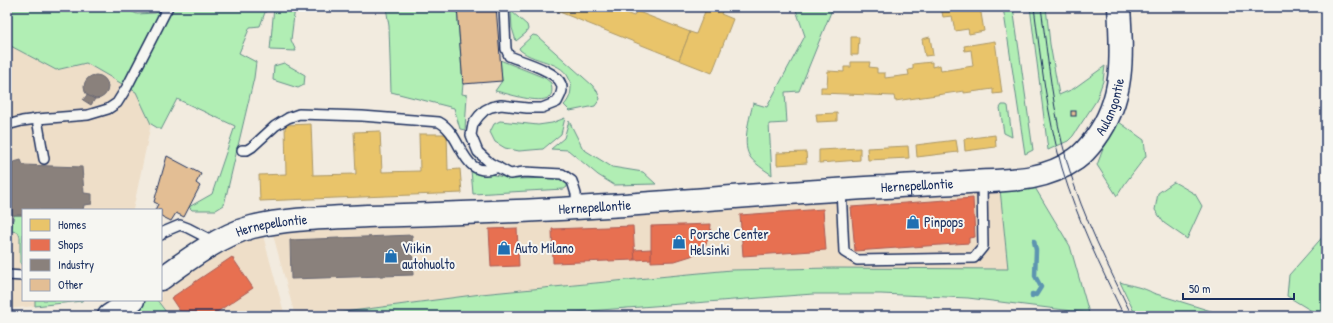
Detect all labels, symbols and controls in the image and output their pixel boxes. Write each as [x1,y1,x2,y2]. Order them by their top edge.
street label: Aulangontie [1090,76,1128,139]
street label: Hernepellontie [880,173,954,196]
street label: Hernepellontie [558,195,632,218]
legend [22,209,162,301]
street label: Hernepellontie [233,209,308,241]
place label: Pinpops [924,212,963,232]
shop icon: Pinpops [905,214,921,230]
text: Homes [58,216,86,233]
place label: Porsche Center Helsinki [690,224,769,259]
shop icon: Porsche Center Helsinki [671,234,687,250]
text: Shops [58,236,84,253]
place label: Viikin autohuolto [402,238,455,273]
place label: Auto Milano [515,238,574,257]
shop icon: Auto Milano [496,240,512,256]
shop icon: Viikin autohuolto [383,248,399,264]
text: Industry [58,256,94,273]
scale bar [1183,275,1294,301]
text: Other [58,276,84,293]
text: 50 m [1189,280,1210,297]

